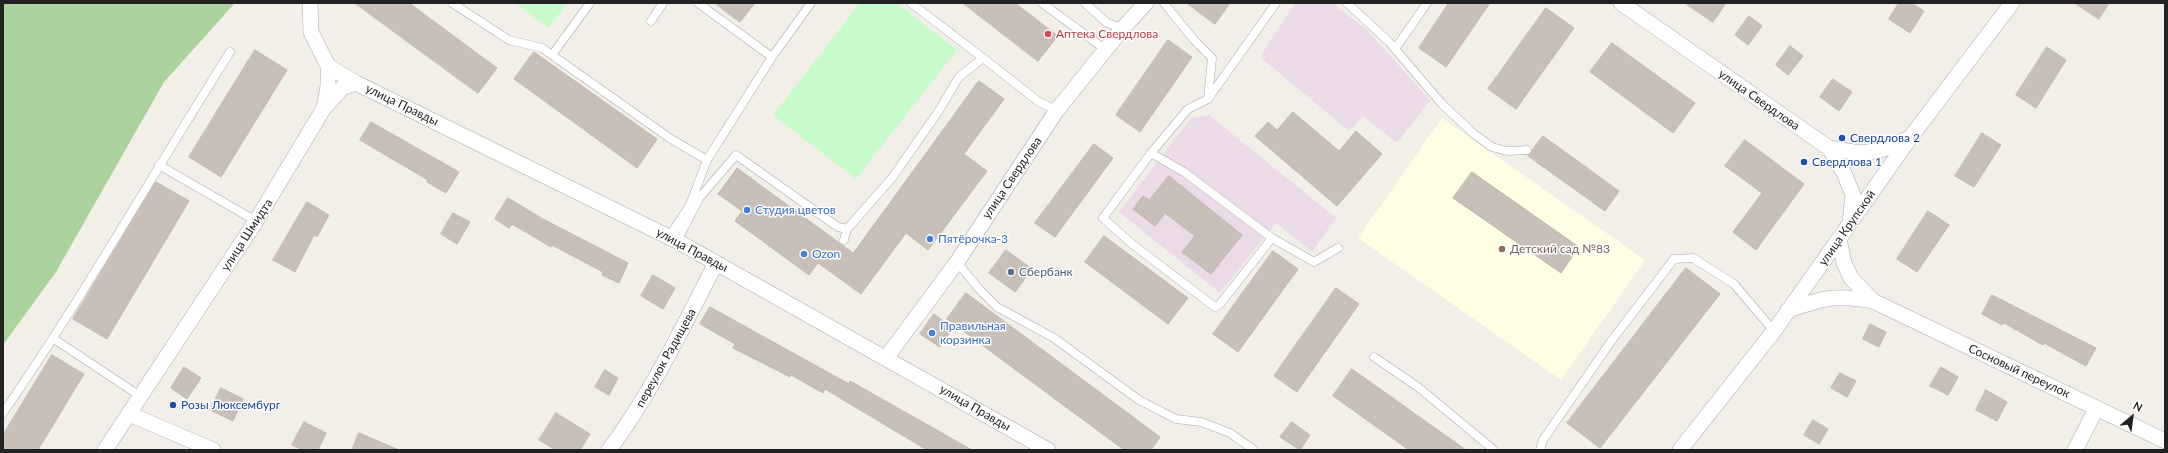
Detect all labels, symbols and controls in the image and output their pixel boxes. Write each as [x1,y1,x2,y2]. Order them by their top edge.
place label: Аптека Свердлова [1056,27,1158,41]
marker: Аптека Свердлова [1043,29,1053,39]
street label: улица Свердлова [1716,67,1802,133]
street label: улица Правды [363,81,441,129]
place label: Свердлова 2 [1850,131,1920,145]
marker: Свердлова 2 [1837,133,1847,143]
street label: улица Свердлова [979,134,1045,222]
place label: Свердлова 1 [1812,155,1882,169]
marker: Свердлова 1 [1799,157,1809,167]
street label: улица Крупской [1816,188,1878,268]
street label: улица Шмидта [218,196,276,274]
place label: Студия цветов [755,203,836,217]
marker: Студия цветов [742,205,752,215]
street label: улица Правды [654,225,730,275]
place label: Пятёрочка-3 [938,232,1008,246]
marker: Пятёрочка-3 [925,234,935,244]
place label: Детский сад №83 [1510,242,1610,256]
marker: Детский сад №83 [1497,244,1507,254]
place label: Ozon [812,247,840,261]
marker: Ozon [799,249,809,259]
place label: Сбербанк [1019,265,1073,279]
marker: Сбербанк [1006,267,1016,277]
street label: переулок Радищева [633,306,699,410]
place label: Правильная корзинка [940,319,1006,347]
marker: Правильная корзинка [927,328,937,338]
street label: Сосновый переулок [1966,341,2072,401]
street label: улица Правды [937,382,1013,434]
north arrow [2112,397,2152,437]
place label: Розы Люксембург [181,398,281,412]
text: N [2131,398,2145,414]
marker: Розы Люксембург [168,400,178,410]

